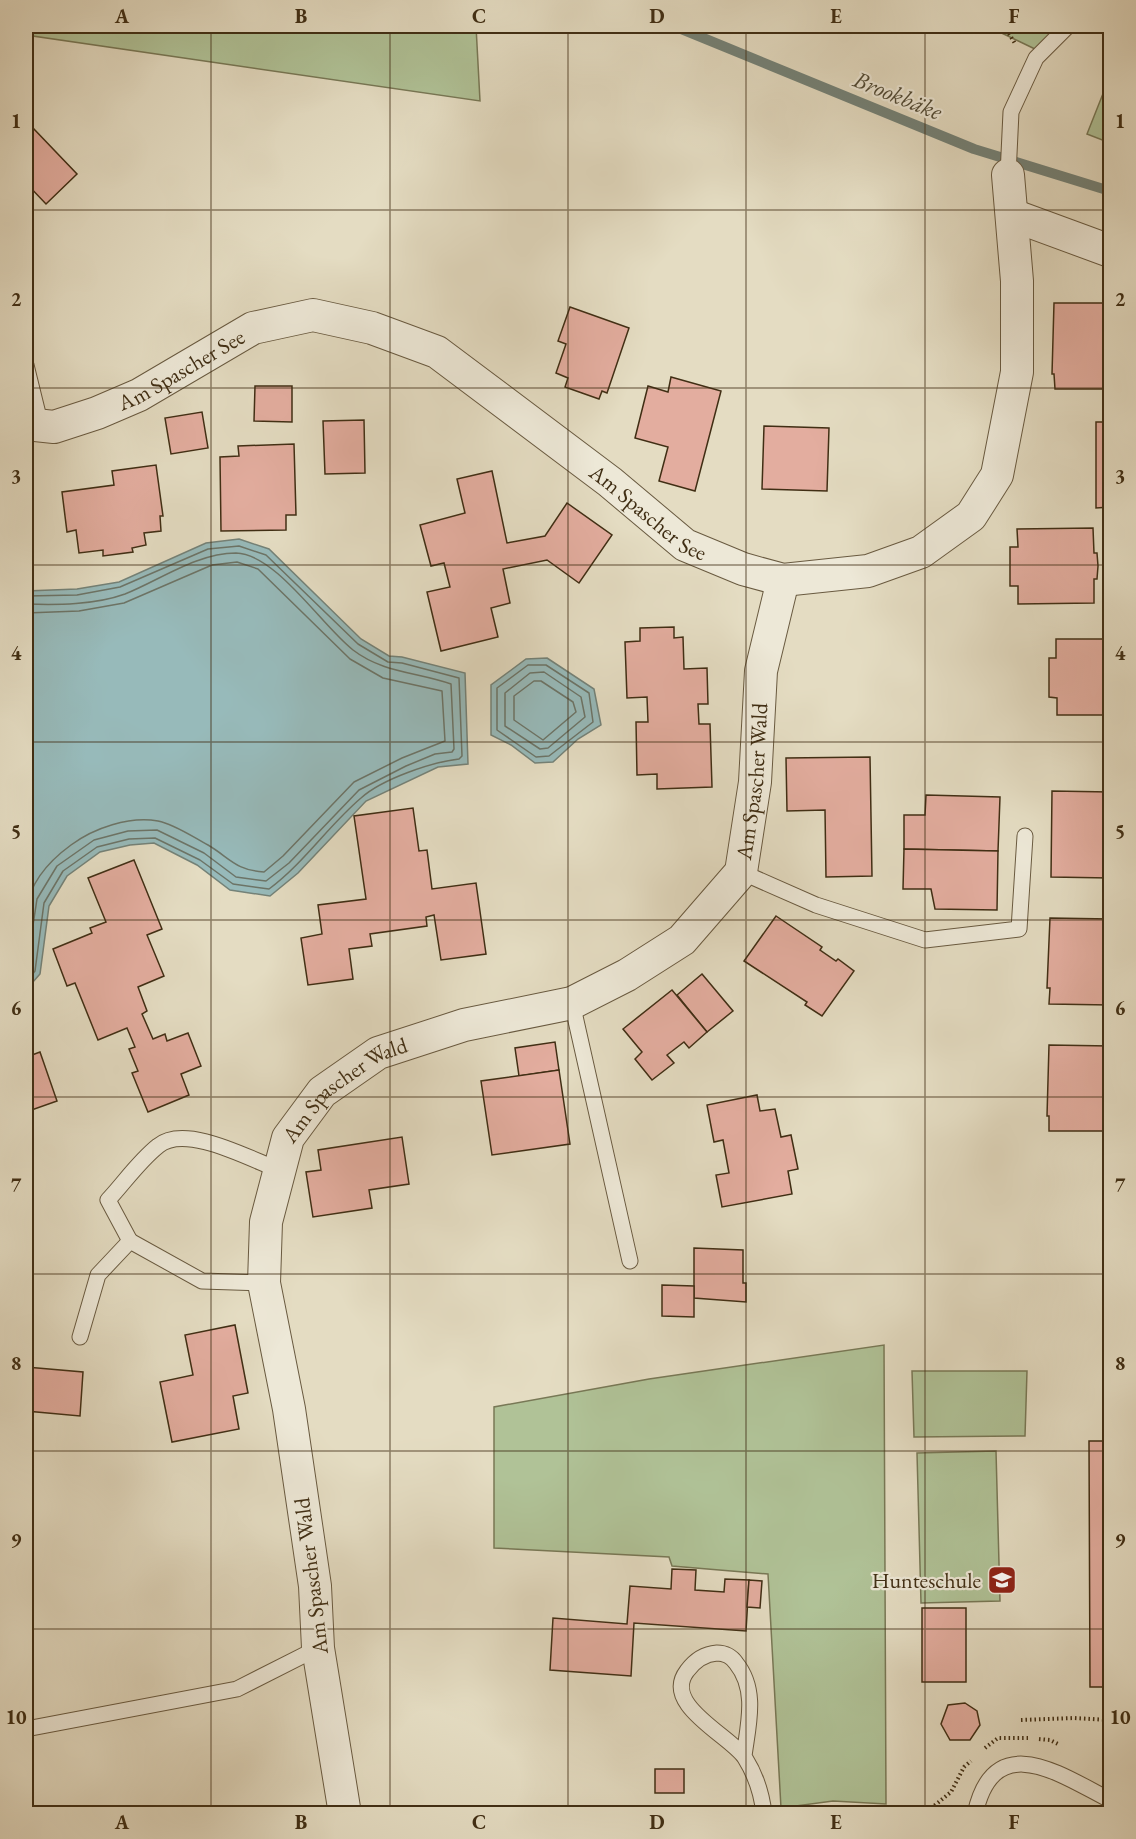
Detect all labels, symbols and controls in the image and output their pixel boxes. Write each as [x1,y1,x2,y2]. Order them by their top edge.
text: A [114,3,130,29]
text: B [295,3,307,29]
text: C [472,3,486,29]
text: D [649,3,665,29]
text: E [830,3,842,29]
text: F [1009,3,1020,29]
water label: Brookbäke [848,63,948,127]
text: 1 [11,108,21,134]
text: 1 [1115,108,1125,134]
text: 2 [11,286,22,312]
text: 2 [1115,286,1126,312]
street label: Am Spascher See [112,322,250,417]
street label: Am Spascher See [583,457,711,567]
text: 3 [11,463,21,489]
text: 3 [1115,463,1125,489]
text: 4 [11,640,22,666]
text: 4 [1115,640,1126,666]
street label: Am Spascher Wald [728,701,774,863]
text: 5 [11,818,21,844]
text: 5 [1115,818,1125,844]
text: 6 [11,995,22,1021]
text: 6 [1115,995,1126,1021]
street label: Am Spascher Wald [274,1030,412,1149]
text: 7 [11,1172,22,1198]
text: 7 [1115,1172,1126,1198]
text: 8 [11,1350,21,1376]
text: 8 [1115,1350,1125,1376]
street label: Am Spascher Wald [287,1495,335,1657]
text: 9 [11,1527,22,1553]
text: 9 [1115,1527,1126,1553]
school or university icon: Hunteschule [986,1564,1018,1596]
place label: Hunteschule [872,1566,981,1595]
text: 10 [5,1704,27,1730]
text: 10 [1109,1704,1131,1730]
text: A [114,1809,130,1835]
text: B [295,1809,307,1835]
text: C [472,1809,486,1835]
text: D [649,1809,665,1835]
text: E [830,1809,842,1835]
text: F [1009,1809,1020,1835]

